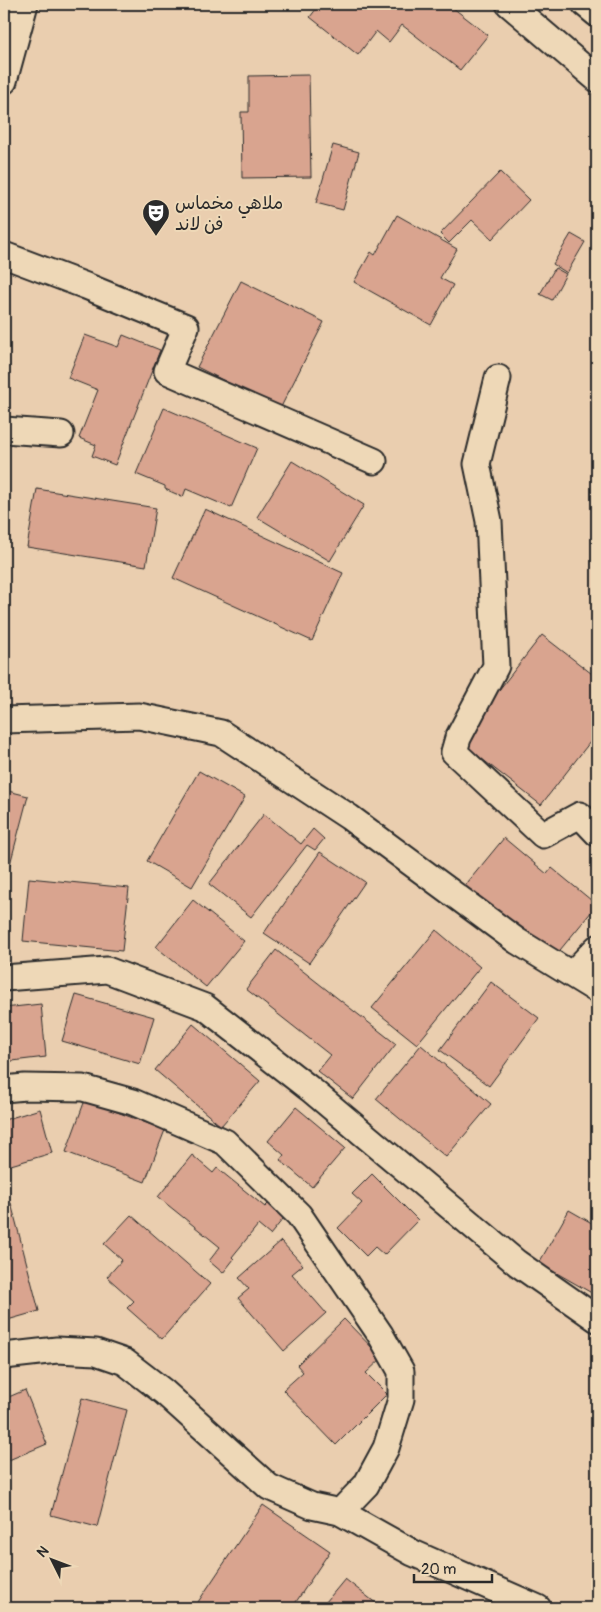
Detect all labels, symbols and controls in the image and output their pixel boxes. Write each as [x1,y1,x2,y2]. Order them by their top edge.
place label: ملاهي مخماس فن لاند [175,192,283,236]
theatre icon: ملاهي مخماس فن لاند [141,198,171,237]
north arrow [28,1534,78,1584]
text: N [33,1542,52,1561]
scale bar [414,1552,491,1584]
text: 20 m [421,1560,456,1579]

